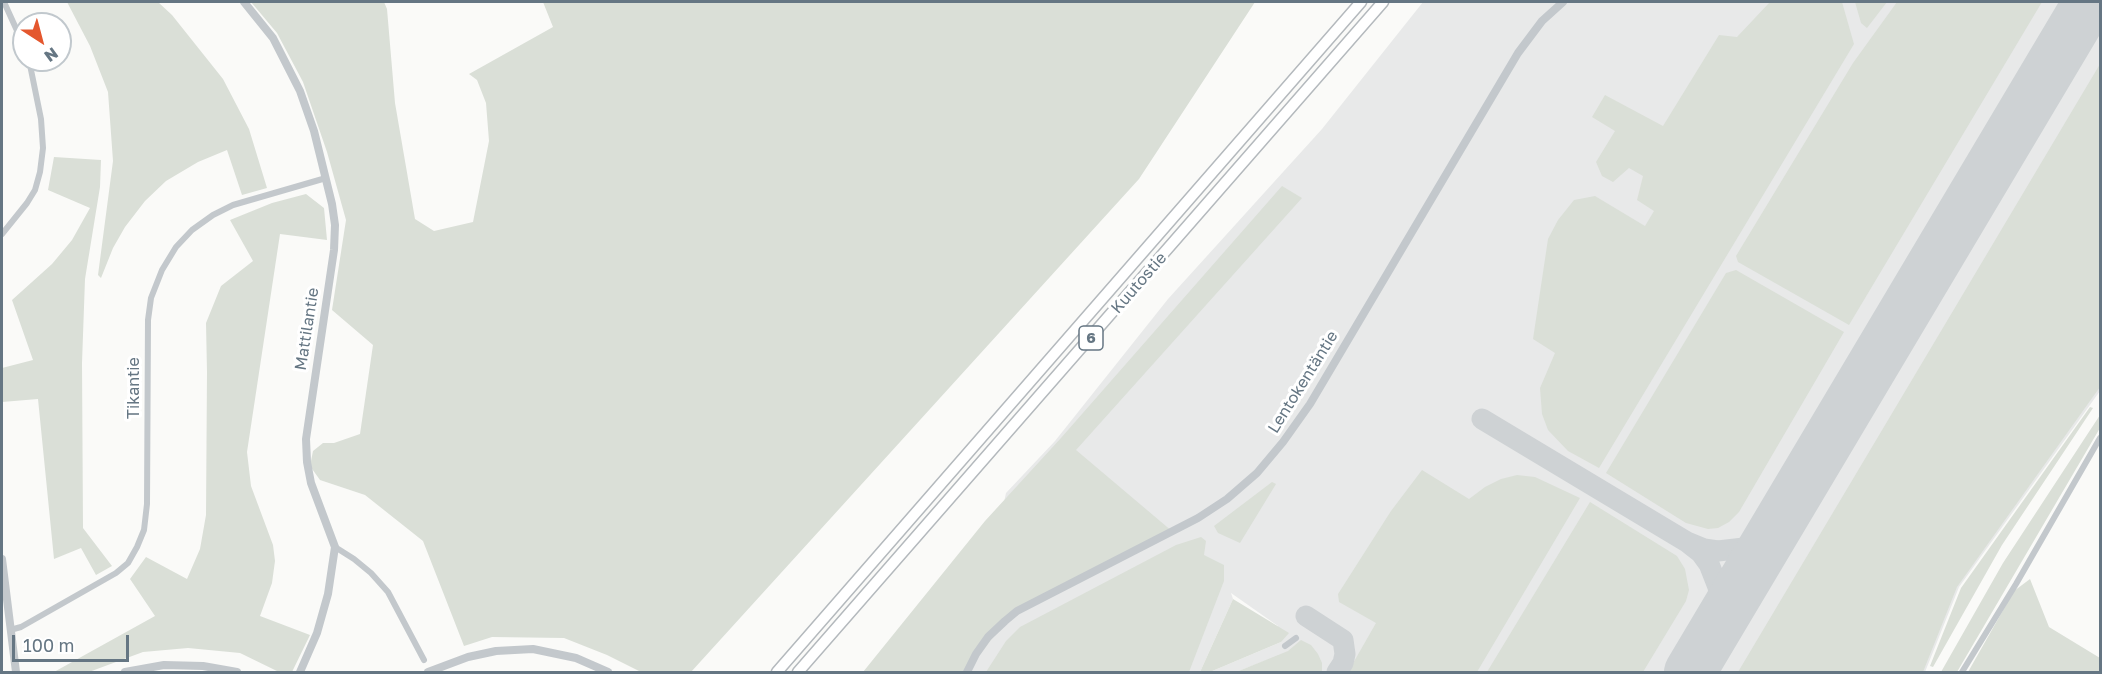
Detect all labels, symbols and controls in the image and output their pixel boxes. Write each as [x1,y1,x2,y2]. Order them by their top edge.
north arrow [12,12,72,72]
text: N [41,43,62,67]
street label: Kuutostie [1107,249,1171,317]
street label: Mattilantie [291,286,323,372]
road number: 6 [1079,326,1103,350]
street label: Lentokentäntie [1264,327,1342,437]
street label: Tikantie [124,357,144,419]
scale bar [15,623,132,661]
text: 100 m [23,634,74,656]

